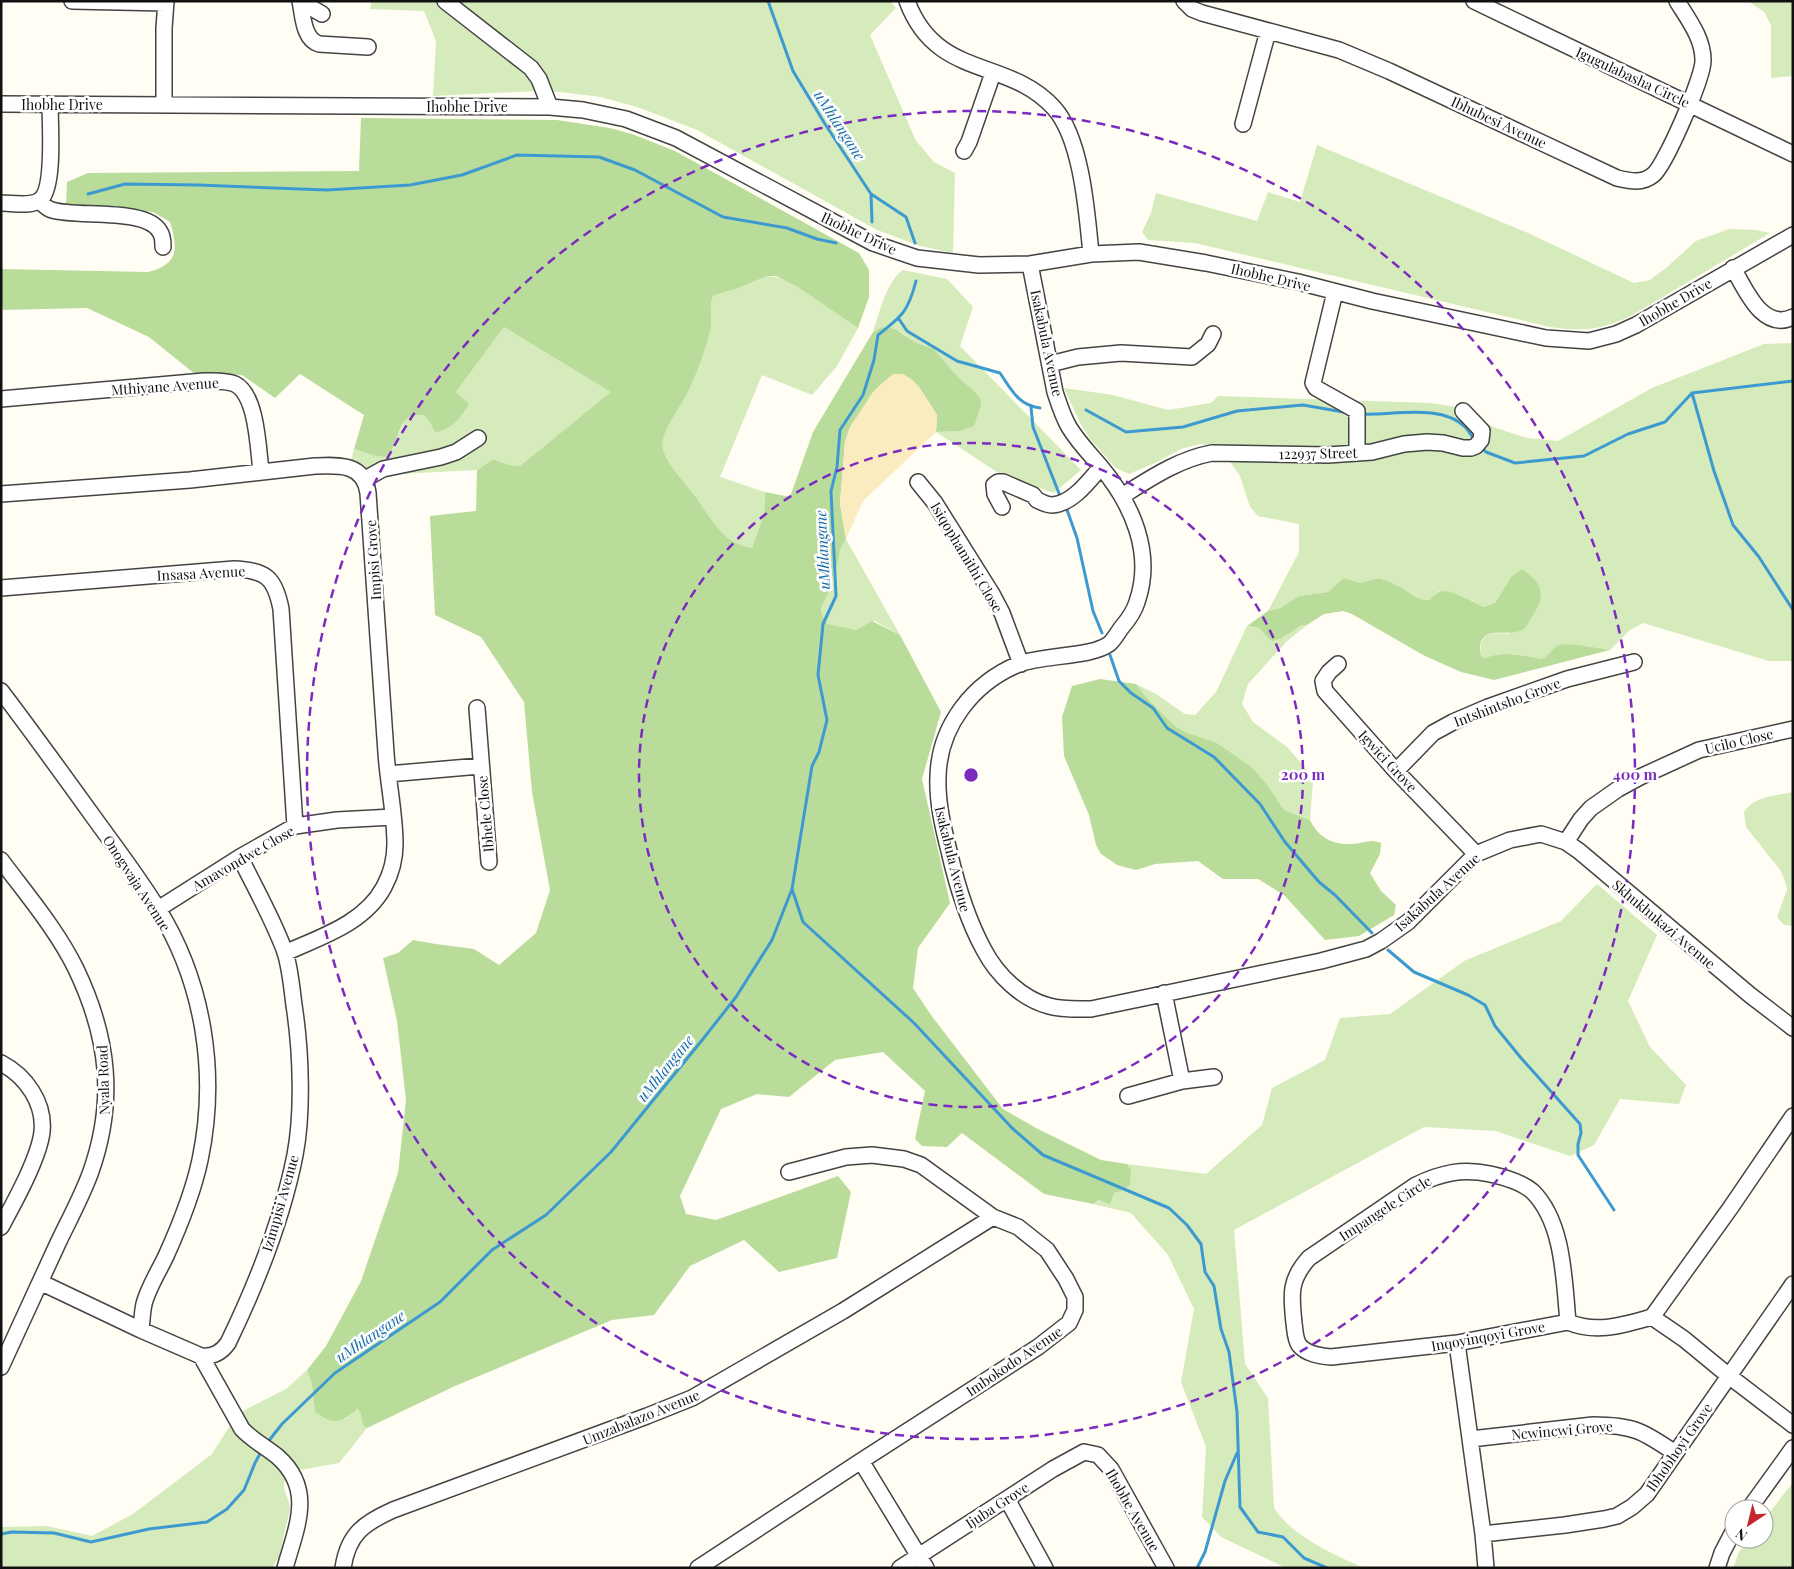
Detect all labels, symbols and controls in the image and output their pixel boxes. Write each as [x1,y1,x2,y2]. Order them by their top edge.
street label: Igugulabasha Circle [1573,42,1693,112]
water label: uMhlangane [810,86,870,164]
street label: Ibhubesi Avenue [1448,92,1550,152]
street label: Ihobhe Drive [21,95,103,114]
street label: Ihobhe Drive [426,97,508,116]
street label: Ihobhe Drive [818,207,900,259]
street label: Ihobhe Drive [1229,259,1313,295]
street label: Ihobhe Drive [1635,273,1715,331]
street label: Isakabula Avenue [1026,288,1068,398]
street label: Mthiyane Avenue [110,373,220,399]
street label: 122937 Street [1279,443,1359,463]
street label: Isiqophamithi Close [926,498,1008,616]
water label: uMhlangane [810,509,834,590]
street label: Impisi Grove [361,519,385,601]
street label: Insasa Avenue [156,561,246,585]
street label: Intshintsho Grove [1451,673,1563,731]
street label: Ucilo Close [1703,724,1775,758]
street label: Igwici Grove [1354,726,1422,796]
text: 200 m [1281,764,1326,784]
text: 400 m [1613,764,1658,784]
centre of rings [962,766,980,784]
street label: Ibhele Close [472,775,498,853]
street label: Isakabula Avenue [931,804,975,914]
street label: Amavondwe Close [188,821,297,895]
street label: Onogwaja Avenue [99,831,175,935]
street label: Isakabula Avenue [1390,849,1484,935]
street label: Skhukhukazi Avenue [1608,875,1720,973]
water label: uMhlangane [632,1030,698,1105]
street label: Nyala Road [92,1045,114,1115]
street label: Izimpisi Avenue [257,1152,303,1254]
street label: Impangele Circle [1335,1171,1435,1245]
water label: uMhlangane [331,1305,409,1367]
street label: Inqoyinqoyi Grove [1430,1317,1546,1355]
street label: Imbokodo Avenue [962,1322,1066,1400]
street label: Umzabalazo Avenue [580,1385,702,1449]
street label: Ibhobhoyi Grove [1641,1399,1717,1495]
street label: Ncwincwi Grove [1510,1416,1614,1444]
street label: Ihobhe Avenue [1102,1465,1164,1555]
street label: Ijuba Grove [962,1477,1032,1533]
north arrow [1724,1499,1774,1549]
text: N [1732,1524,1751,1546]

